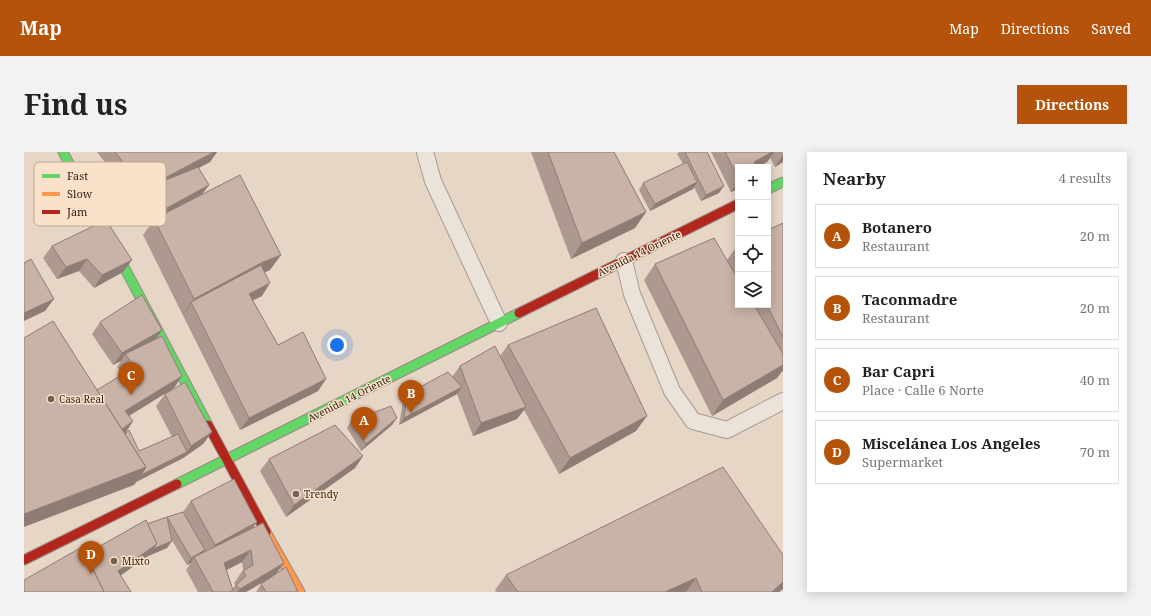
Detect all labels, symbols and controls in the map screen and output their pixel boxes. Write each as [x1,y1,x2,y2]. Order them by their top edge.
text: Map [20,15,62,41]
text: Map [949,19,979,38]
text: Directions [1001,19,1069,38]
text: Saved [1091,19,1131,38]
text: Find us [24,85,128,123]
button: Directions [1017,85,1127,124]
legend [34,162,166,226]
map controls [735,164,771,308]
button: + [735,164,771,200]
text: Nearby [823,167,886,190]
text: Fast [67,168,88,183]
text: 4 results [1059,169,1111,187]
text: Slow [67,186,93,201]
button: − [735,200,771,236]
text: Jam [66,204,88,219]
text: Botanero [862,217,932,237]
street label: Avenida 14 Oriente [595,227,683,279]
text: A [832,227,842,245]
text: 20 m [1080,227,1110,245]
button: locate [735,236,771,272]
text: Restaurant [862,237,930,255]
button: layers [735,272,771,308]
text: Taconmadre [862,289,957,309]
text: B [833,299,841,317]
text: 20 m [1080,299,1110,317]
text: Restaurant [862,309,930,327]
your location [327,335,347,355]
text: Bar Capri [862,361,935,381]
pin: C [118,362,144,395]
text: C [833,371,841,389]
text: 40 m [1080,371,1110,389]
street label: Avenida 14 Oriente [306,372,392,424]
pin: B [398,380,424,413]
text: Place · Calle 6 Norte [862,381,984,399]
place label: Casa Real [59,392,104,406]
marker: Casa Real [46,394,56,404]
pin: A [351,407,377,440]
text: Miscelánea Los Angeles [862,433,1041,453]
text: D [832,443,842,461]
text: 70 m [1080,443,1110,461]
text: Supermarket [862,453,943,471]
place label: Trendy [304,487,339,501]
marker: Trendy [291,489,301,499]
pin: D [78,541,104,574]
place label: Mixto [122,554,150,568]
marker: Mixto [109,556,119,566]

